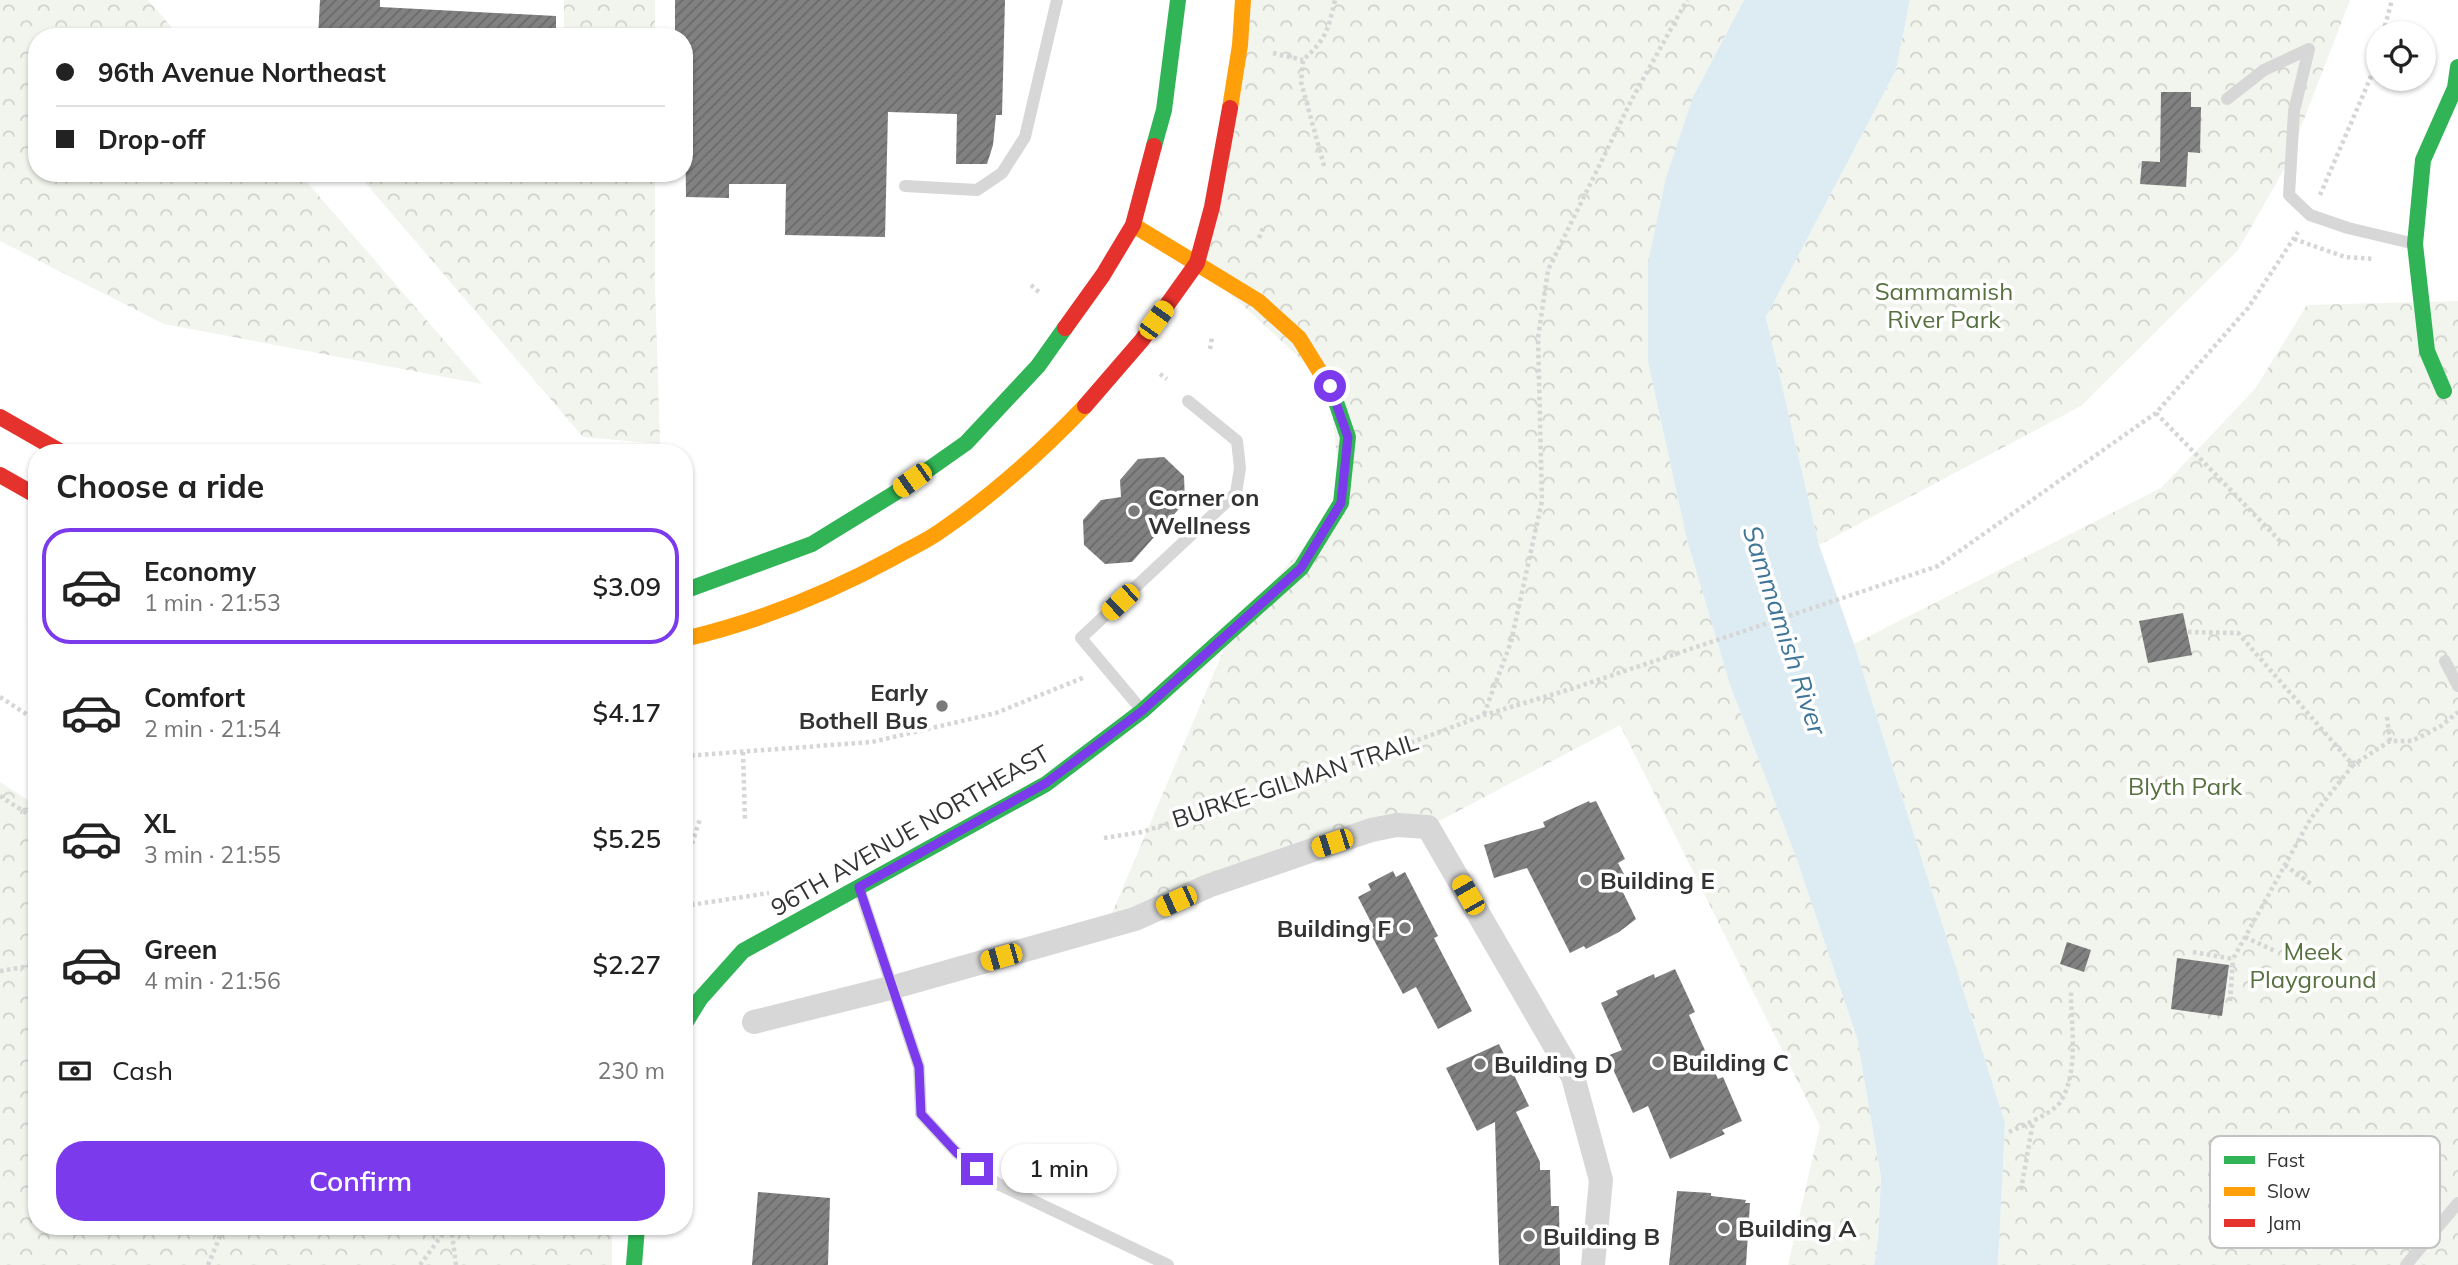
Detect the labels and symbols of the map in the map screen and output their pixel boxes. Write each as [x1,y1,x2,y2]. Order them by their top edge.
park label: Sammamish River Park [1875,276,2013,334]
car [1136,297,1177,343]
route start [1314,370,1346,402]
car [889,459,936,501]
place label: Corner on Wellness [1148,482,1260,540]
marker: Corner on Wellness [1126,503,1142,519]
water label: Sammamish River [1736,521,1835,740]
car [1098,580,1143,624]
place label: Early Bothell Bus [799,677,929,735]
marker: Early Bothell Bus [934,698,950,714]
street label: BURKE-GILMAN TRAIL [1168,726,1422,834]
street label: 96TH AVENUE NORTHEAST [765,738,1055,922]
park label: Blyth Park [2128,771,2243,801]
car [1309,827,1356,859]
place label: Building E [1600,865,1715,895]
car [1449,872,1488,918]
marker: Building E [1578,872,1594,888]
car [1153,883,1200,919]
place label: Building F [1277,913,1391,943]
marker: Building F [1397,920,1413,936]
park label: Meek Playground [2249,936,2377,994]
car [978,941,1025,973]
place label: Building C [1672,1047,1789,1077]
place label: Building D [1494,1049,1613,1079]
marker: Building C [1650,1054,1666,1070]
marker: Building D [1472,1056,1488,1072]
legend [2210,1136,2440,1248]
callout: 1 min [1002,1144,1117,1194]
text: Fast [2267,1148,2305,1172]
route end [961,1153,993,1185]
text: Slow [2267,1179,2311,1203]
text: Jam [2267,1211,2301,1235]
place label: Building A [1738,1213,1857,1243]
marker: Building A [1716,1220,1732,1236]
place label: Building B [1543,1221,1660,1251]
marker: Building B [1521,1228,1537,1244]

